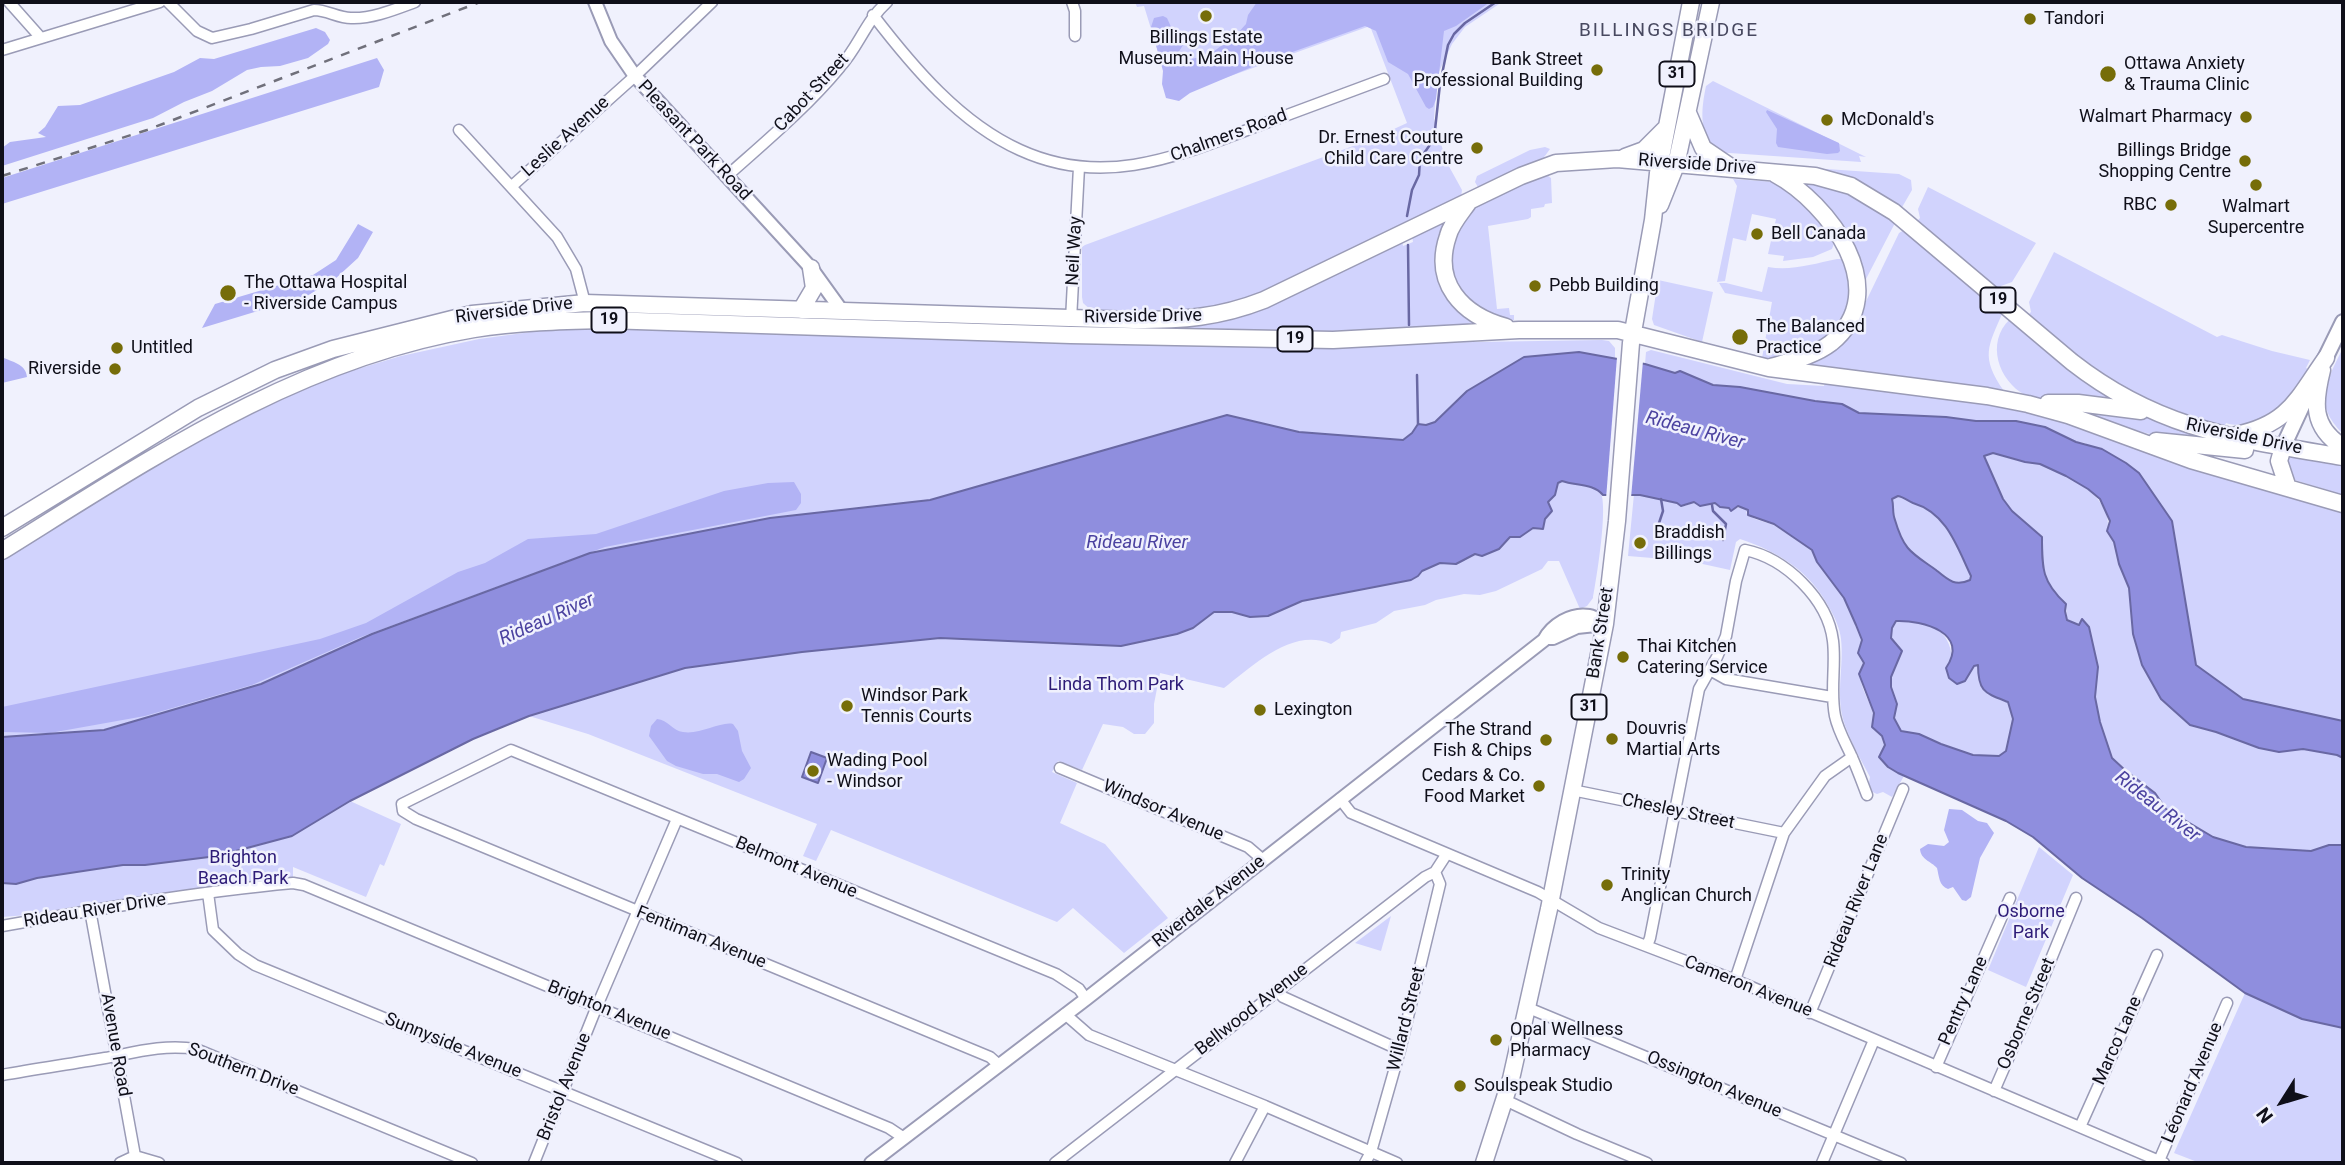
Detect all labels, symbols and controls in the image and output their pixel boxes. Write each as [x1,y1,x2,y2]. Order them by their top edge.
marker: Billings Estate Museum: Main House [1198,8,1214,24]
place label: Tandori [2044,8,2104,30]
marker: Tandori [2022,11,2038,27]
district label: BILLINGS BRIDGE [1581,20,1757,42]
place label: Billings Estate Museum: Main House [1118,27,1294,70]
street label: Cabot Street [770,49,854,137]
place label: Bank Street Professional Building [1414,49,1583,92]
place label: Ottawa Anxiety & Trauma Clinic [2124,53,2249,96]
road number: 31 [1660,61,1694,86]
marker: Bank Street Professional Building [1589,62,1605,78]
marker: Ottawa Anxiety & Trauma Clinic [2098,64,2118,84]
street label: Pleasant Park Road [633,76,755,206]
street label: Leslie Avenue [518,92,614,182]
street label: Chalmers Road [1168,105,1290,167]
place label: Walmart Pharmacy [2079,106,2232,128]
place label: McDonald's [1841,109,1934,131]
marker: Walmart Pharmacy [2238,109,2254,125]
marker: McDonald's [1819,112,1835,128]
place label: Dr. Ernest Couture Child Care Centre [1318,127,1463,170]
marker: Dr. Ernest Couture Child Care Centre [1469,140,1485,156]
place label: Billings Bridge Shopping Centre [2098,140,2231,182]
street label: Riverside Drive [1637,150,1757,180]
marker: Billings Bridge Shopping Centre [2237,153,2253,169]
marker: Walmart Supercentre [2248,177,2264,193]
place label: RBC [2123,194,2157,216]
place label: Walmart Supercentre [2208,196,2304,238]
marker: RBC [2163,197,2179,213]
street label: Neil Way [1062,216,1088,286]
place label: Bell Canada [1771,223,1866,245]
marker: Bell Canada [1749,226,1765,242]
place label: The Ottawa Hospital - Riverside Campus [244,272,407,314]
place label: Pebb Building [1549,275,1659,297]
marker: Pebb Building [1527,278,1543,294]
marker: The Ottawa Hospital - Riverside Campus [218,283,238,303]
road number: 19 [1980,288,2016,312]
street label: Riverside Drive [454,293,574,329]
street label: Riverside Drive [1084,305,1202,329]
road number: 19 [592,308,626,332]
place label: The Balanced Practice [1756,316,1865,358]
road number: 19 [1278,326,1312,352]
marker: The Balanced Practice [1730,327,1750,347]
place label: Untitled [131,337,193,359]
marker: Untitled [109,340,125,356]
place label: Riverside [28,358,101,380]
marker: Riverside [107,361,123,377]
water label: Rideau River [1643,407,1747,455]
street label: Riverside Drive [2184,414,2304,460]
place label: Braddish Billings [1654,522,1725,564]
water label: Rideau River [1086,532,1188,554]
marker: Braddish Billings [1632,535,1648,551]
street label: Bank Street [1583,586,1619,680]
water label: Rideau River [496,589,598,651]
place label: Thai Kitchen Catering Service [1637,636,1767,678]
marker: Thai Kitchen Catering Service [1615,649,1631,665]
park label: Linda Thom Park [1048,674,1184,696]
place label: Windsor Park Tennis Courts [861,685,972,728]
road number: 31 [1572,694,1606,720]
marker: Windsor Park Tennis Courts [839,698,855,714]
place label: Lexington [1274,699,1353,721]
marker: Lexington [1252,702,1268,718]
place label: Douvris Martial Arts [1626,718,1720,760]
place label: The Strand Fish & Chips [1433,719,1532,762]
marker: Douvris Martial Arts [1604,731,1620,747]
marker: The Strand Fish & Chips [1538,732,1554,748]
place label: Wading Pool - Windsor [827,750,928,792]
marker: Wading Pool - Windsor [805,763,821,779]
place label: Cedars & Co. Food Market [1422,765,1525,808]
water label: Rideau River [2110,767,2204,847]
street label: Windsor Avenue [1099,776,1227,846]
marker: Cedars & Co. Food Market [1531,778,1547,794]
street label: Chesley Street [1620,790,1736,834]
street label: Rideau River Lane [1820,831,1894,971]
street label: Belmont Avenue [732,833,860,903]
park label: Brighton Beach Park [198,847,288,890]
street label: Riverdale Avenue [1148,851,1270,953]
place label: Trinity Anglican Church [1621,864,1752,906]
marker: Trinity Anglican Church [1599,877,1615,893]
street label: Rideau River Drive [22,889,168,933]
park label: Osborne Park [1997,901,2065,944]
street label: Fentiman Avenue [633,902,769,974]
street label: Cameron Avenue [1681,951,1815,1023]
street label: Pentry Lane [1935,953,1993,1049]
street label: Osborne Street [1994,955,2060,1073]
street label: Bellwood Avenue [1191,959,1313,1061]
street label: Willard Street [1384,965,1430,1073]
street label: Brighton Avenue [544,976,674,1046]
street label: Avenue Road [95,992,135,1098]
street label: Marco Lane [2089,993,2147,1089]
street label: Sunnyside Avenue [381,1009,525,1083]
place label: Opal Wellness Pharmacy [1510,1019,1623,1062]
street label: Léonard Avenue [2158,1020,2228,1146]
street label: Bristol Avenue [534,1030,596,1144]
marker: Opal Wellness Pharmacy [1488,1032,1504,1048]
street label: Southern Drive [184,1039,302,1101]
street label: Ossington Avenue [1643,1047,1785,1123]
north arrow [2247,1067,2317,1137]
place label: Soulspeak Studio [1474,1075,1613,1097]
marker: Soulspeak Studio [1452,1078,1468,1094]
text: N [2252,1103,2278,1127]

